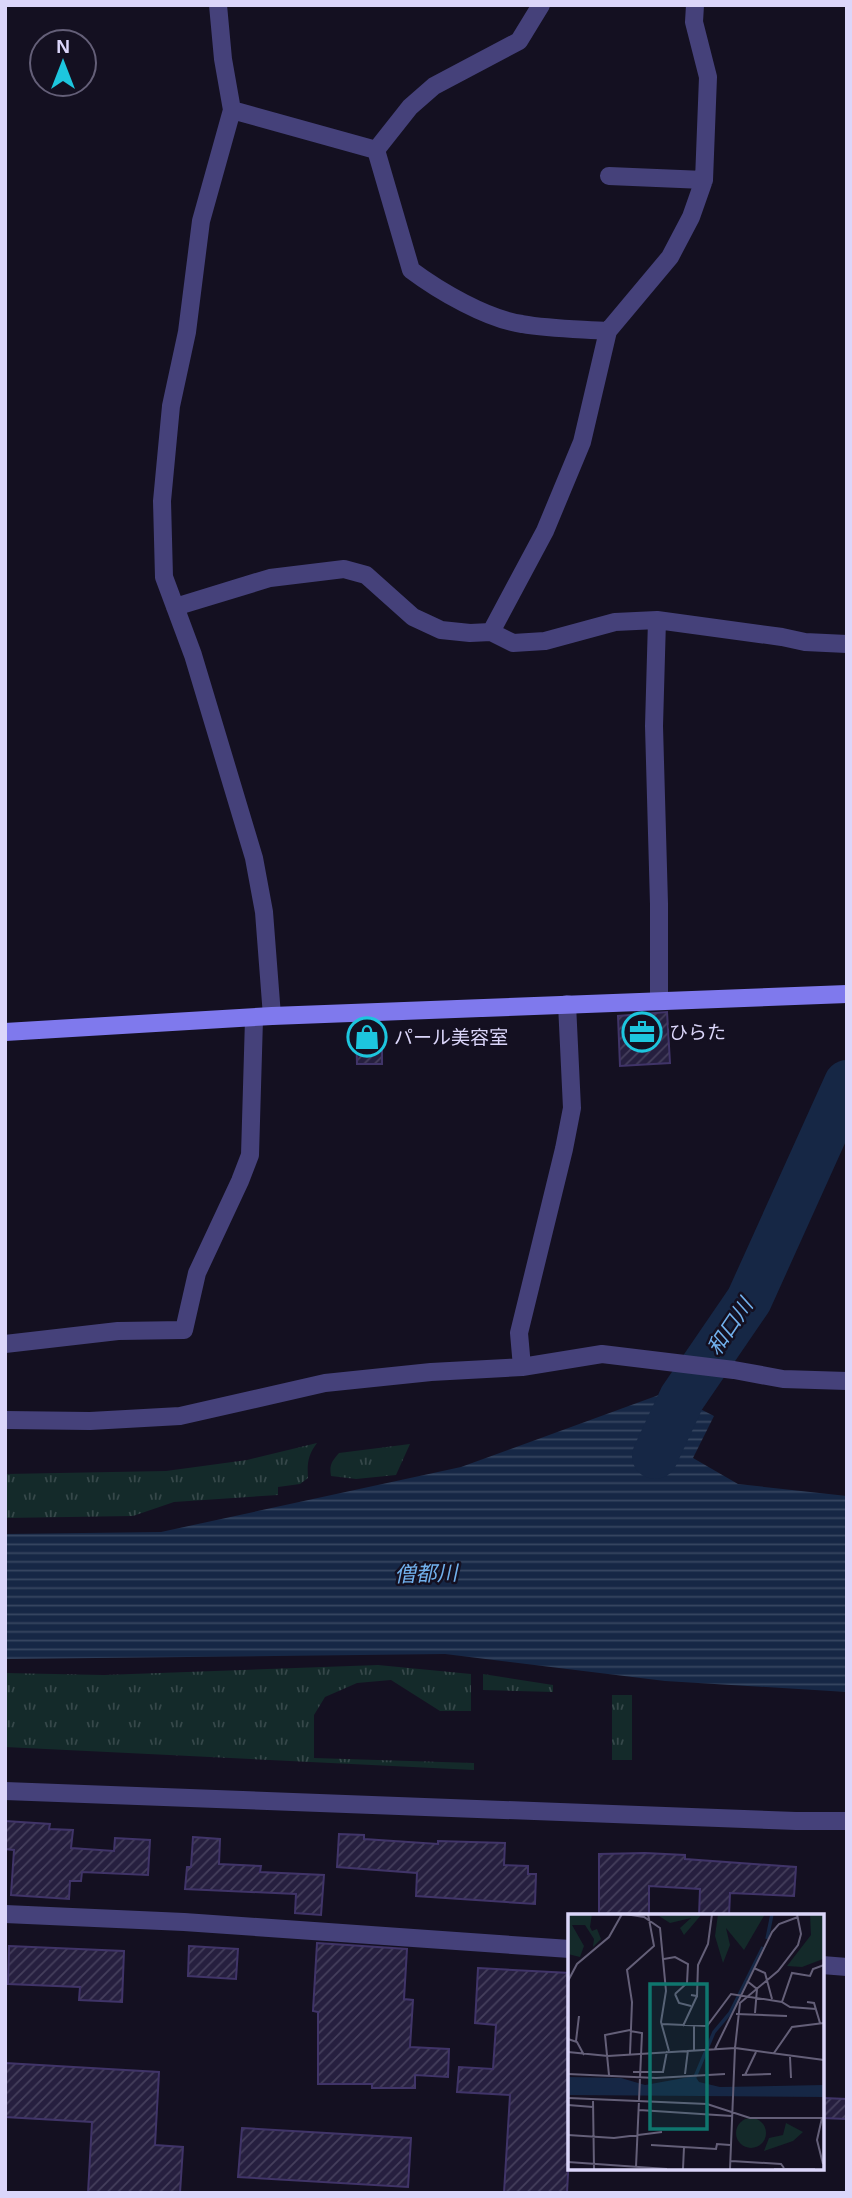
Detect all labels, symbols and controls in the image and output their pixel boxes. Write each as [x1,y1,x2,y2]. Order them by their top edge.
north arrow [28,28,98,98]
text: N [56,36,70,57]
office icon: ひらた [621,1011,663,1053]
shop icon: パール美容室 [346,1016,388,1058]
place label: ひらた [669,1022,726,1043]
place label: パール美容室 [394,1027,508,1048]
water label: 和口川 [702,1293,758,1359]
water label: 僧都川 [394,1561,460,1586]
inset map [568,1914,824,2170]

